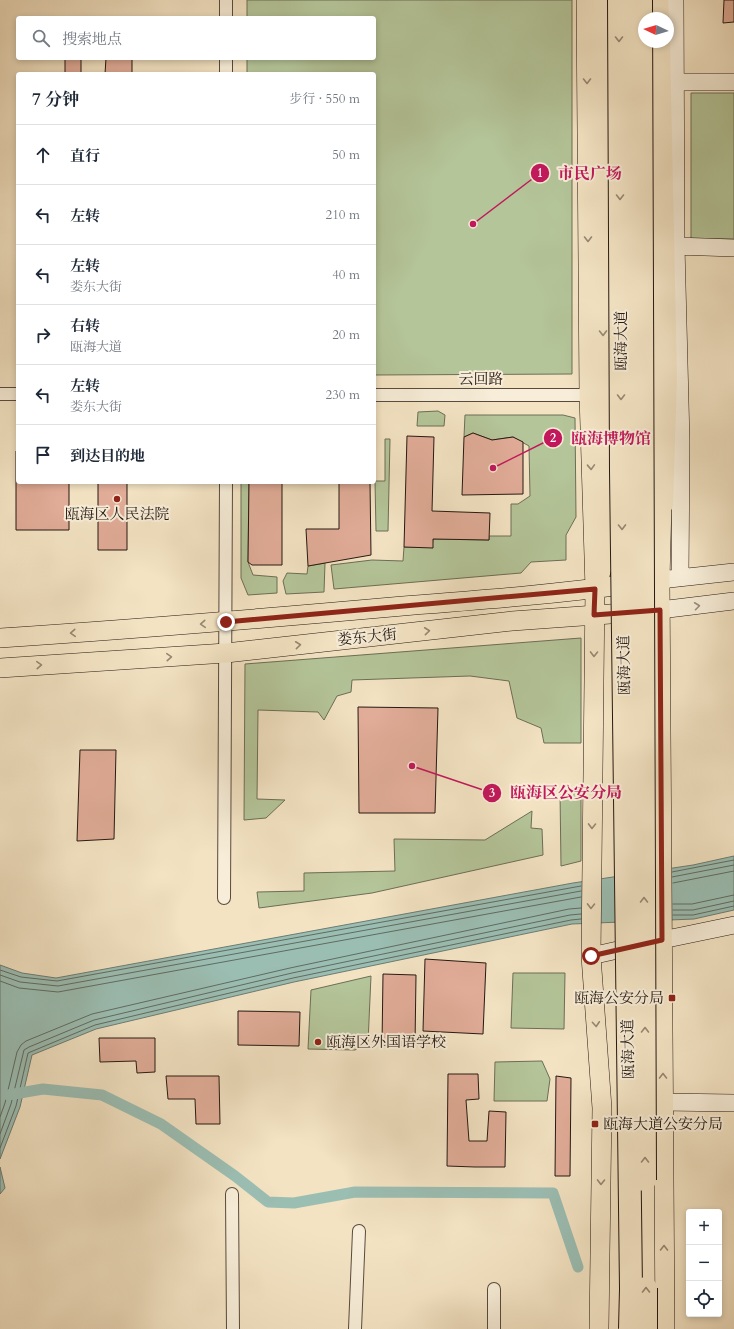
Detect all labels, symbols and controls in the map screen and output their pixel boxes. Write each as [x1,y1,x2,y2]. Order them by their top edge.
north arrow [638,12,674,48]
search box [16,16,376,60]
icon: search [30,27,52,49]
text: 搜索地点 [62,29,122,49]
one-way arrow [615,36,623,42]
one-way arrow [583,78,591,84]
text: 7 分钟 [32,88,79,111]
text: 步行 · 550 m [289,90,360,108]
icon: ahead [32,144,54,166]
text: 直行 [70,146,100,166]
text: 50 m [332,146,360,164]
callout: 市民广场 [530,159,630,187]
text: 市民广场 [558,163,622,185]
text: 1 [537,165,543,181]
one-way arrow [616,194,624,200]
icon: left [32,204,54,226]
text: 左转 [70,206,100,226]
text: 210 m [326,206,360,224]
one-way arrow [584,236,592,242]
text: 左转 [70,256,100,276]
icon: left [32,264,54,286]
text: 40 m [332,266,360,284]
text: 娄东大街 [70,278,122,296]
street label: 瓯海大道 [611,311,631,371]
text: 右转 [70,316,100,336]
icon: right [32,324,54,346]
text: 20 m [332,326,360,344]
one-way arrow [598,330,607,336]
text: 瓯海大道 [70,338,122,356]
street label: 云回路 [458,369,504,389]
text: 左转 [70,376,100,396]
icon: left [32,384,54,406]
text: 230 m [326,386,360,404]
one-way arrow [617,394,625,400]
text: 娄东大街 [70,398,122,416]
callout: 瓯海博物馆 [543,424,659,452]
text: 瓯海博物馆 [571,428,651,450]
text: 2 [550,430,556,446]
icon: arrive [32,444,54,466]
text: 到达目的地 [70,446,145,466]
one-way arrow [587,464,595,470]
marker: 瓯海区人民法院 [112,494,122,504]
place label: 瓯海区人民法院 [64,504,170,524]
one-way arrow [618,524,626,530]
one-way arrow [694,601,700,610]
route end [217,613,235,631]
one-way arrow [200,619,206,628]
street label: 娄东大街 [336,624,398,650]
one-way arrow [424,626,430,635]
one-way arrow [70,629,76,638]
street label: 瓯海大道 [613,635,635,695]
one-way arrow [295,641,301,650]
one-way arrow [590,651,598,657]
one-way arrow [166,652,172,661]
one-way arrow [36,661,42,670]
callout: 瓯海区公安分局 [482,779,630,807]
text: 瓯海区公安分局 [510,782,622,804]
text: 3 [489,785,495,801]
one-way arrow [588,823,596,829]
one-way arrow [640,897,648,903]
one-way arrow [587,903,595,909]
route start [582,947,600,965]
place label: 瓯海公安分局 [574,988,664,1008]
marker: 瓯海公安分局 [667,993,677,1003]
street label: 瓯海大道 [617,1019,639,1079]
one-way arrow [591,1021,600,1027]
one-way arrow [641,1027,649,1033]
place label: 瓯海区外国语学校 [326,1032,446,1052]
marker: 瓯海区外国语学校 [313,1037,323,1047]
one-way arrow [659,1073,667,1079]
place label: 瓯海大道公安分局 [603,1114,723,1134]
marker: 瓯海大道公安分局 [590,1119,600,1129]
one-way arrow [641,1157,649,1163]
one-way arrow [597,1179,605,1185]
map controls [686,1209,722,1317]
button: + [686,1209,722,1245]
one-way arrow [660,1245,669,1251]
button: − [686,1245,722,1281]
button: locate [686,1281,722,1317]
one-way arrow [642,1287,650,1293]

